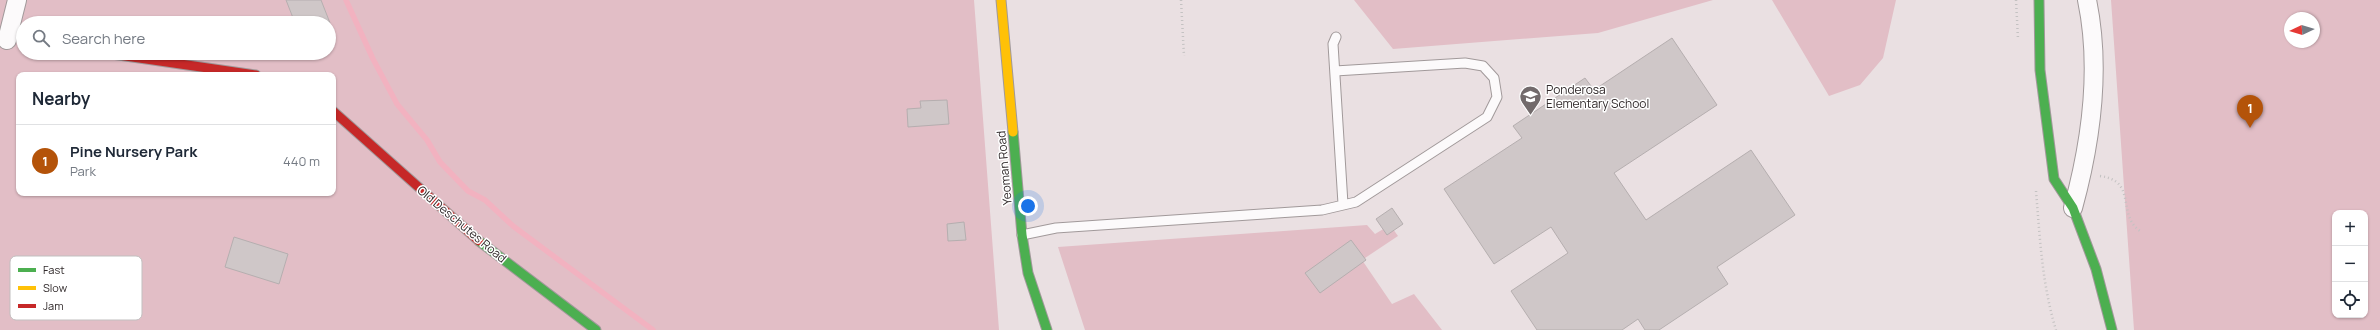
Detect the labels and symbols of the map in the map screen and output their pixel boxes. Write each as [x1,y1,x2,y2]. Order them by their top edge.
north arrow [2284,12,2320,48]
place label: Ponderosa Elementary School [1546,81,1649,112]
school or university icon: Ponderosa Elementary School [1518,83,1544,116]
pin: 1 [2237,95,2263,128]
street label: Yeoman Road [992,130,1016,206]
street label: Old Deschutes Road [414,181,510,267]
your location [1018,196,1038,216]
legend [10,256,142,320]
text: Fast [43,262,65,277]
text: Slow [43,280,68,295]
text: Jam [43,298,64,313]

